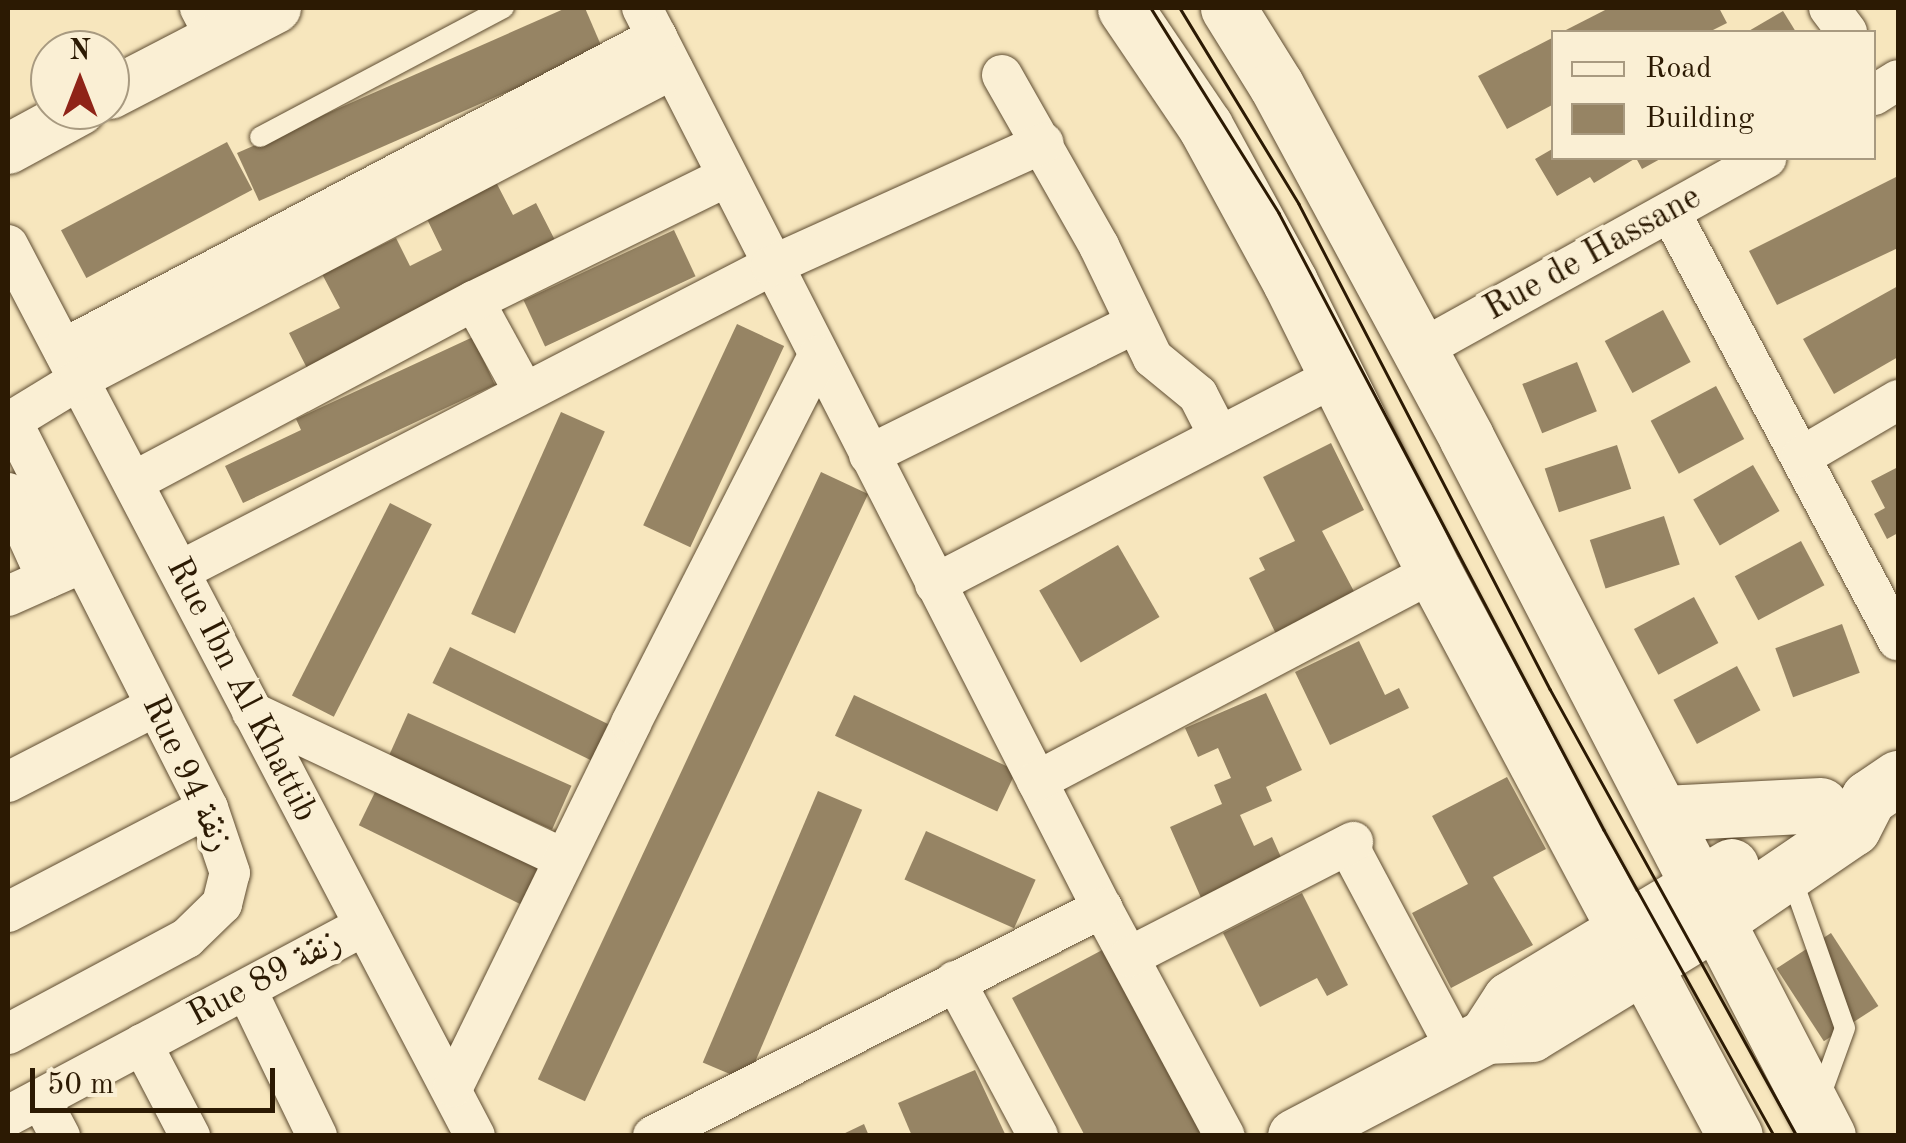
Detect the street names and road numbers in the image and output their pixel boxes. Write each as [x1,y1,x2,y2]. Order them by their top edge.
street label: Rue de Hassane [1477,177,1709,331]
street label: Rue Ibn Al Khattib [156,551,326,829]
street label: Rue 94 زنقة [132,689,240,859]
street label: Rue 89 زنقة [181,921,349,1037]

